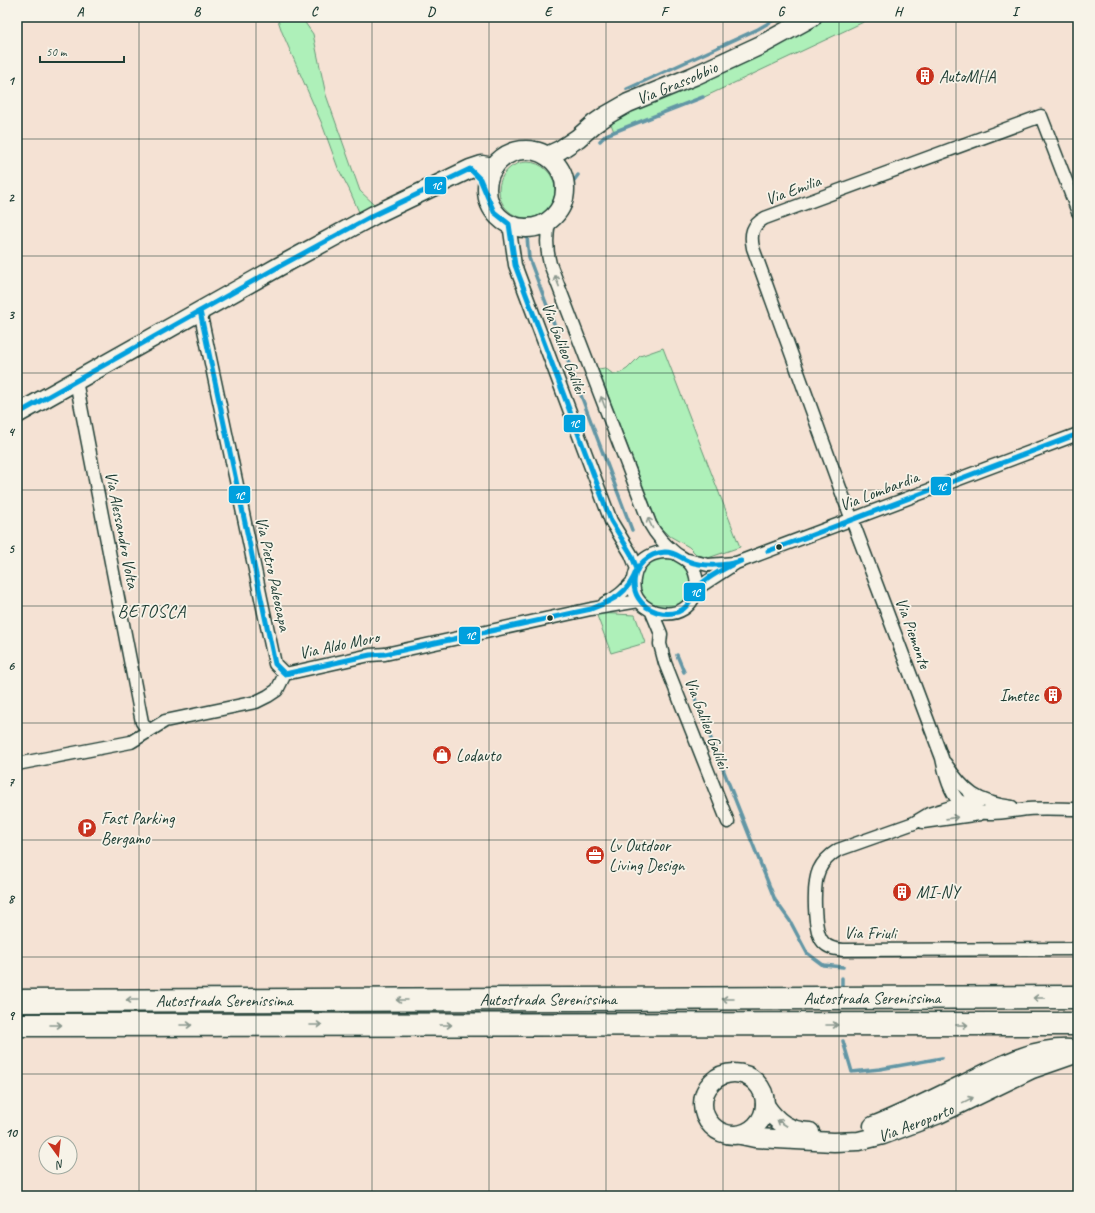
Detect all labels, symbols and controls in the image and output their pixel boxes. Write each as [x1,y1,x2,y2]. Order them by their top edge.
text: A [77,4,85,20]
text: B [194,4,202,20]
text: C [311,4,319,20]
text: D [427,4,436,20]
text: E [545,4,554,20]
text: F [661,4,670,20]
text: G [778,4,786,20]
text: H [894,4,904,20]
text: I [1012,4,1021,20]
scale bar [40,38,124,64]
text: 50 m [46,44,68,60]
street label: Via Grassobbio [633,56,721,109]
building icon: AutoMHA [914,65,936,87]
place label: AutoMHA [939,66,996,87]
text: 1 [8,73,16,89]
street label: Via Emilia [763,170,824,210]
line badge: 1C [424,176,447,195]
text: 1C [431,178,443,192]
text: 2 [8,190,15,206]
one-way arrow [552,275,560,287]
street label: Via Galileo Galilei [537,300,592,398]
text: 3 [8,307,15,323]
one-way arrow [599,397,607,409]
line badge: 1C [563,414,586,433]
text: 1C [569,416,581,430]
text: 4 [8,424,16,440]
street label: Via Lombardia [837,466,923,516]
street label: Via Alessandro Volta [100,470,144,592]
line badge: 1C [930,476,952,496]
text: 1C [936,479,948,493]
line badge: 1C [228,485,251,504]
text: 1C [234,488,246,502]
street label: Via Pietro Paleocapa [251,515,296,635]
one-way arrow [646,518,653,530]
text: 5 [8,541,15,557]
unlabelled marker [774,542,784,552]
line badge: 1C [683,582,706,602]
text: 1C [690,585,702,599]
street label: Via Piemonte [891,595,936,673]
district label: BETOSCA [118,600,186,622]
unlabelled marker [545,613,555,623]
street label: Via Aldo Moro [297,626,383,664]
line badge: 1C [458,626,481,645]
text: 1C [465,628,477,642]
text: 6 [8,658,15,674]
street label: Via Galileo Galilei [680,675,735,773]
building icon: Imetec [1042,684,1064,706]
place label: Imetec [1000,685,1040,706]
shop icon: Lodauto [431,744,453,766]
place label: Lodauto [456,745,502,766]
text: 7 [8,774,15,790]
place label: Fast Parking Bergamo [101,808,175,849]
one-way arrow [945,814,958,822]
parking icon: Fast Parking Bergamo [76,817,98,839]
place label: Lv Outdoor Living Design [609,835,686,876]
office icon: Lv Outdoor Living Design [584,844,606,866]
building icon: MI-NY [891,881,913,903]
place label: MI-NY [916,882,962,903]
text: 8 [8,891,16,907]
street label: Via Friuli [844,922,898,944]
street label: Autostrada Serenissima [804,987,942,1009]
street label: Autostrada Serenissima [480,988,618,1010]
street label: Autostrada Serenissima [156,989,294,1011]
one-way arrow [1033,994,1046,1002]
one-way arrow [722,995,735,1003]
one-way arrow [126,996,139,1004]
one-way arrow [396,996,409,1004]
text: 9 [8,1008,15,1024]
one-way arrow [49,1021,62,1029]
one-way arrow [179,1021,192,1029]
one-way arrow [309,1021,322,1029]
one-way arrow [439,1021,452,1029]
one-way arrow [825,1021,838,1029]
one-way arrow [955,1021,968,1029]
one-way arrow [961,1095,973,1103]
street label: Via Aeroporto [876,1098,957,1146]
one-way arrow [777,1119,788,1127]
text: 10 [5,1125,18,1141]
north arrow [38,1135,78,1175]
text: N [53,1157,66,1173]

